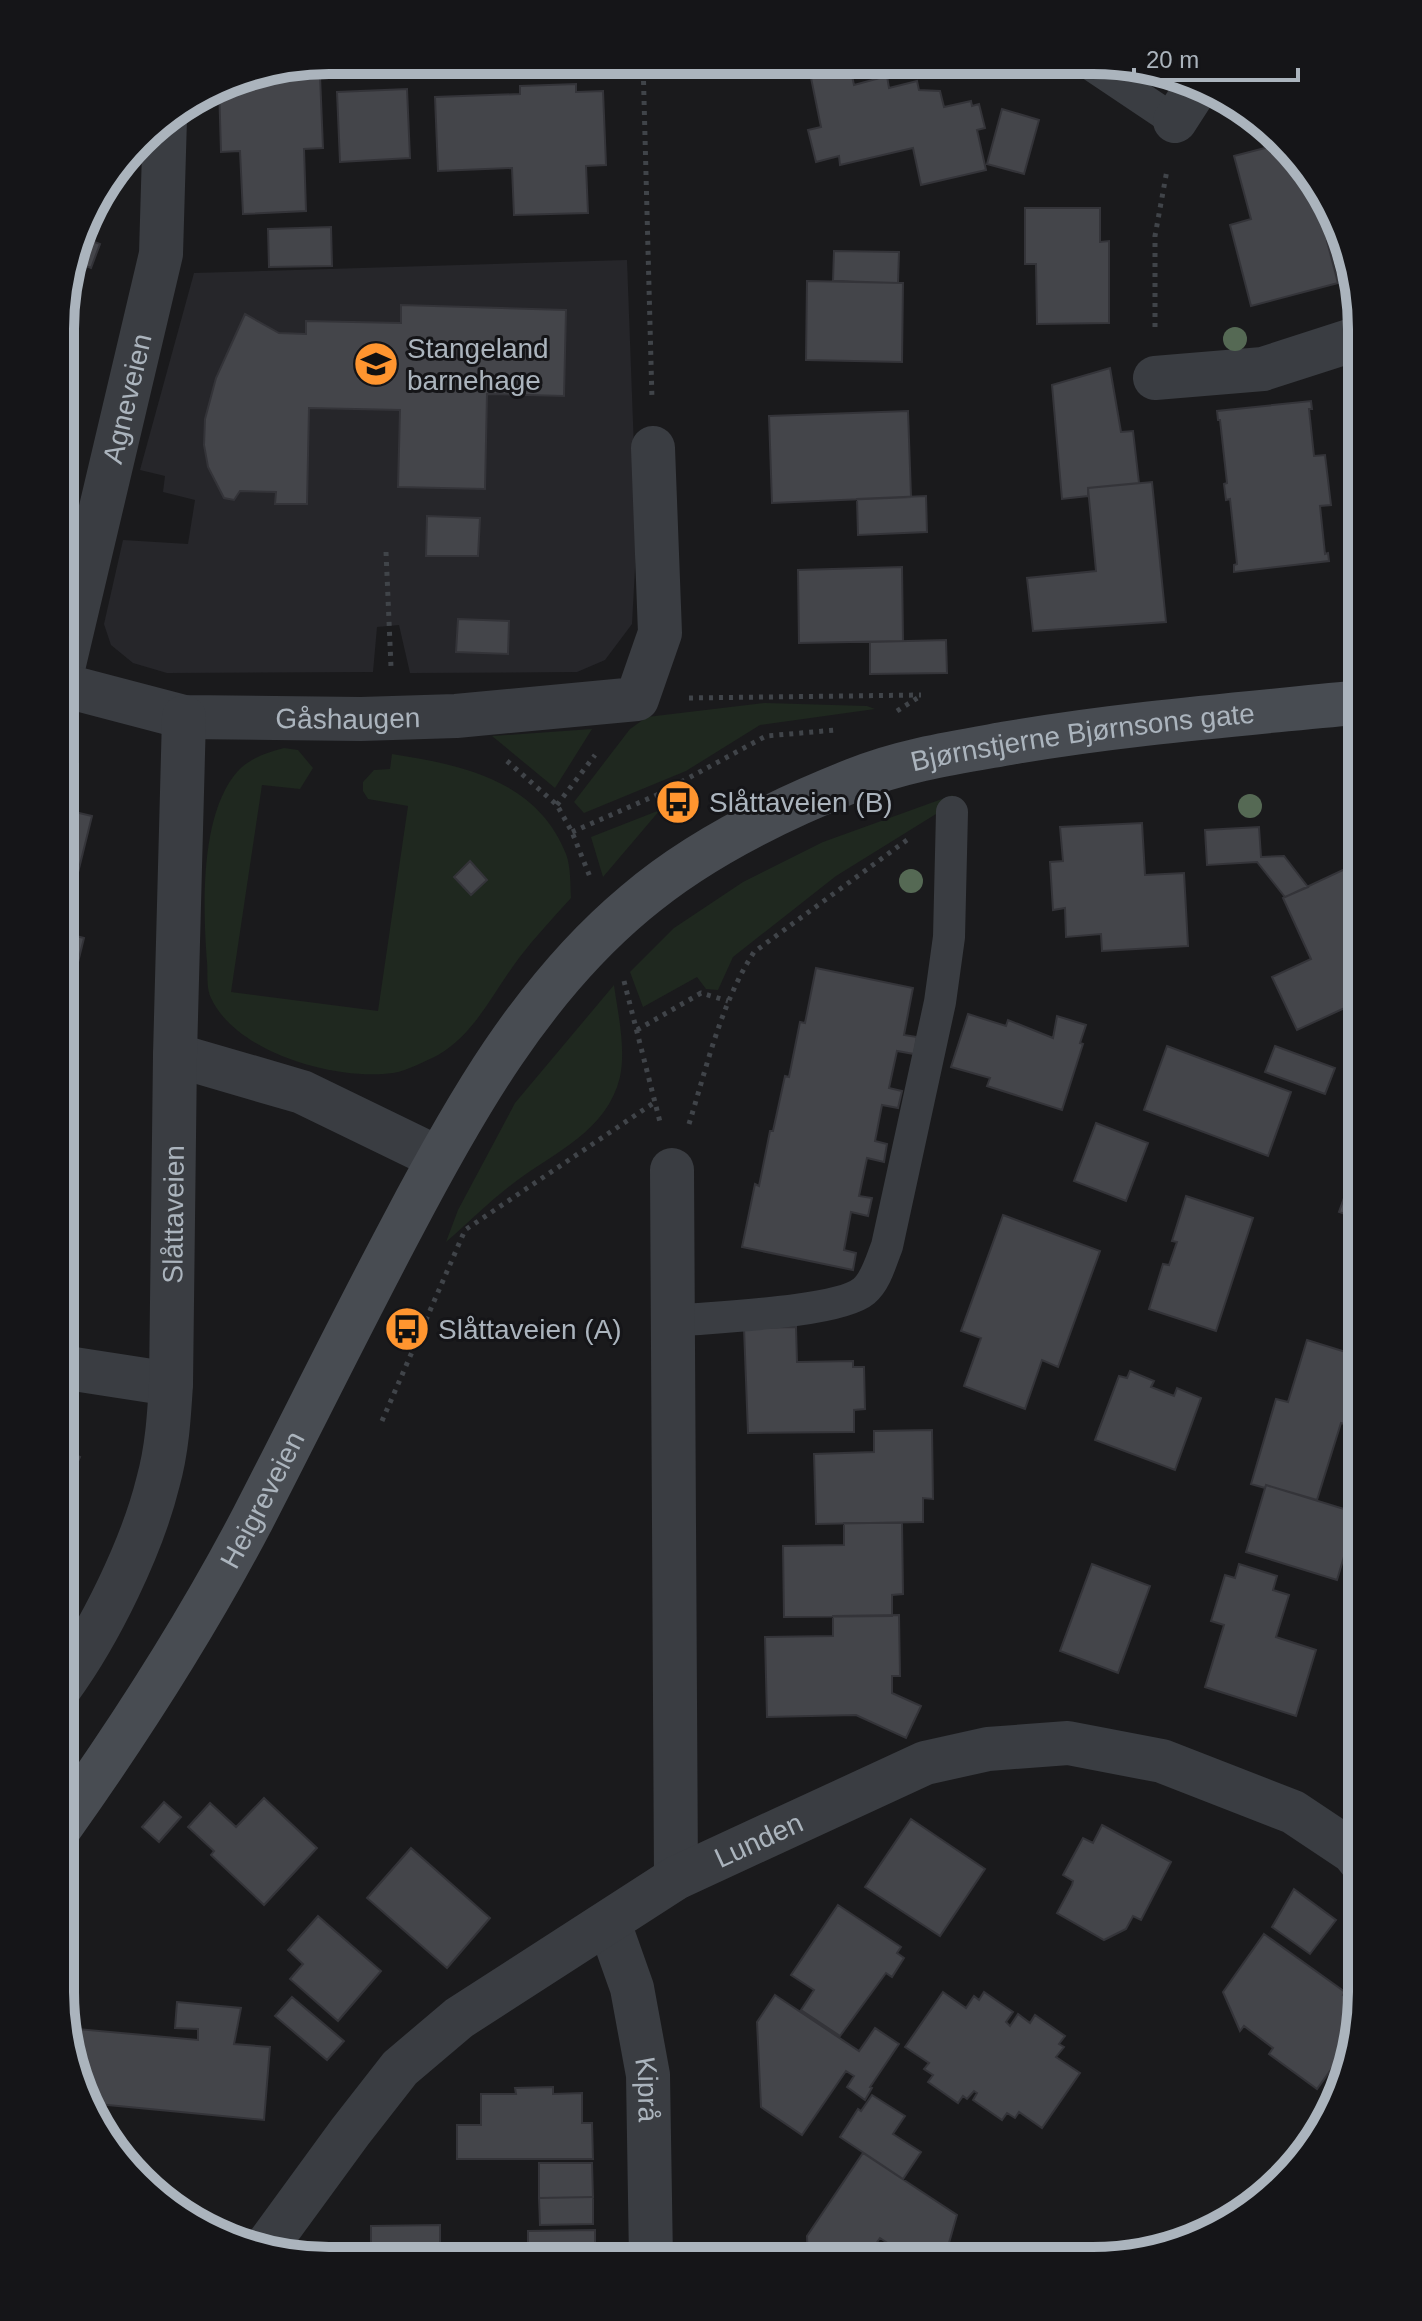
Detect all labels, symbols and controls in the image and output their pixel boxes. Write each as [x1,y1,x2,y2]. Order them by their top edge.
scale bar [1134,32,1298,82]
text: 20 m [1146,46,1199,73]
street label: Agneveien [97,331,158,467]
place label: Stangeland barnehage [407,333,549,396]
school or university icon: Stangeland barnehage [352,340,400,388]
street label: Bjørnstjerne Bjørnsons gate [908,698,1256,777]
street label: Gåshaugen [275,702,421,735]
bus stop icon: Slåttaveien (B) [654,778,702,826]
place label: Slåttaveien (B) [709,787,893,818]
street label: Slåttaveien [157,1145,190,1284]
bus stop icon: Slåttaveien (A) [383,1305,431,1353]
place label: Slåttaveien (A) [438,1314,622,1345]
street label: Heigreveien [214,1426,311,1574]
street label: Lunden [710,1807,808,1874]
street label: Kiprå [629,2054,664,2123]

